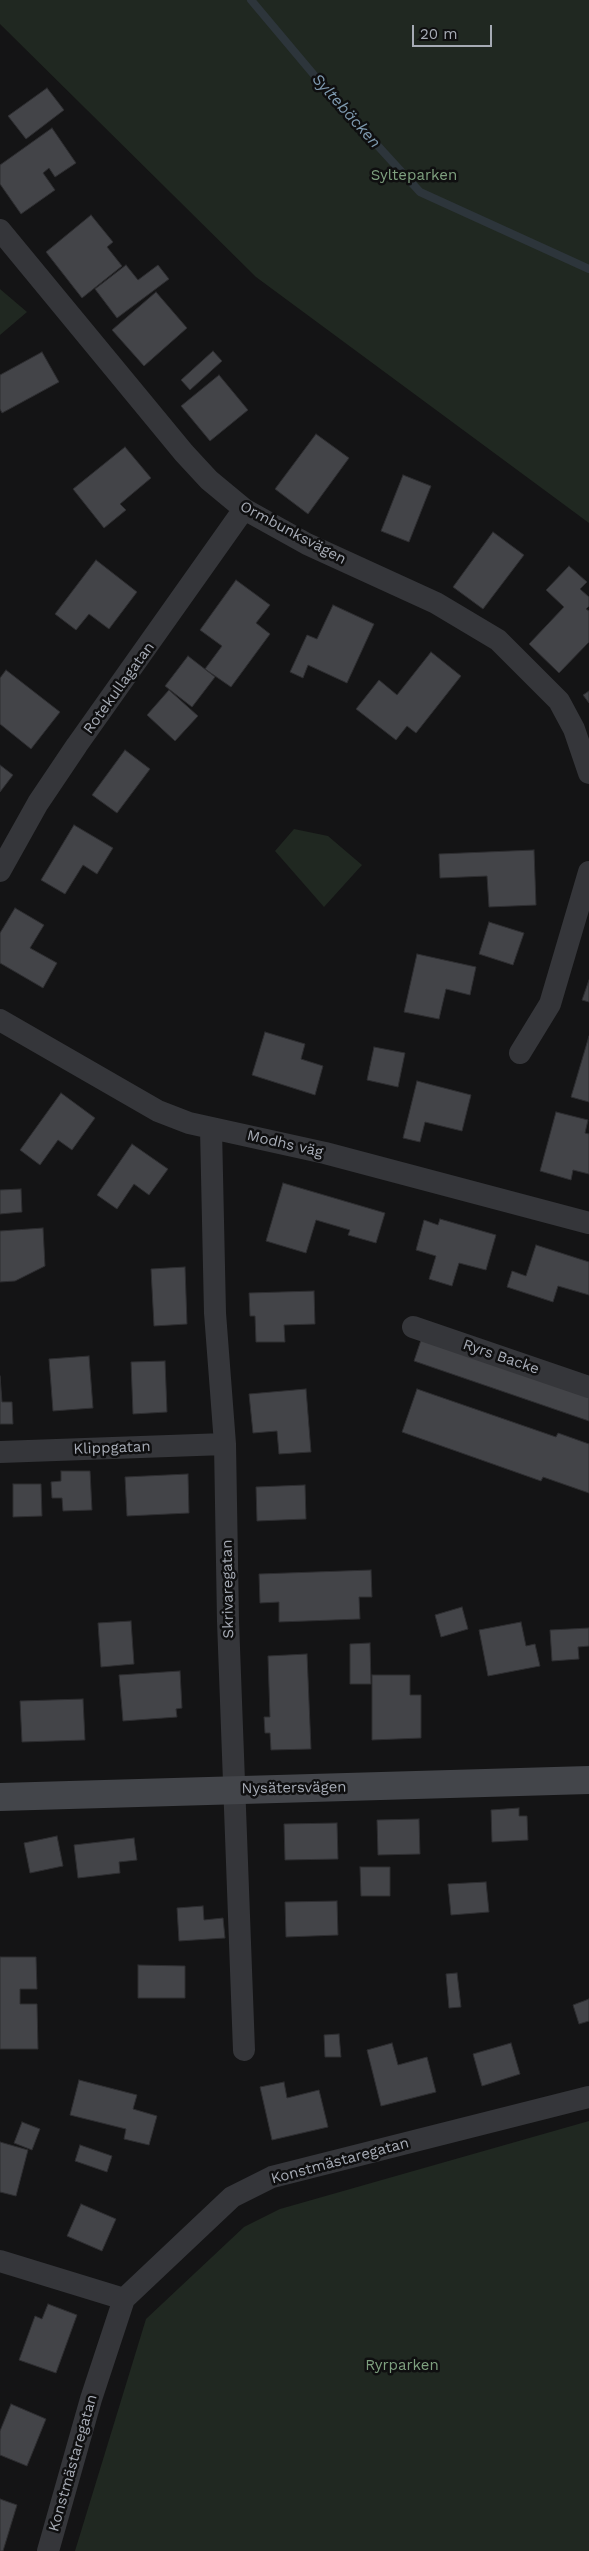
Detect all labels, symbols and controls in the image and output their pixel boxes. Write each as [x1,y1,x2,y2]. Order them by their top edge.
scale bar [414,15,494,47]
text: 20 m [420,25,458,43]
water label: Syltebäcken [308,70,384,152]
park label: Sylteparken [371,167,457,185]
street label: Ormbunksvägen [237,497,349,569]
street label: Rotekullagatan [80,639,158,737]
street label: Modhs väg [245,1127,325,1161]
street label: Ryrs Backe [460,1336,542,1378]
street label: Klippgatan [73,1438,151,1458]
street label: Skrivaregatan [218,1539,238,1639]
street label: Nysätersvägen [241,1778,347,1798]
street label: Konstmästaregatan [269,2134,411,2188]
park label: Ryrparken [365,2357,439,2375]
street label: Konstmästaregatan [45,2392,101,2534]

